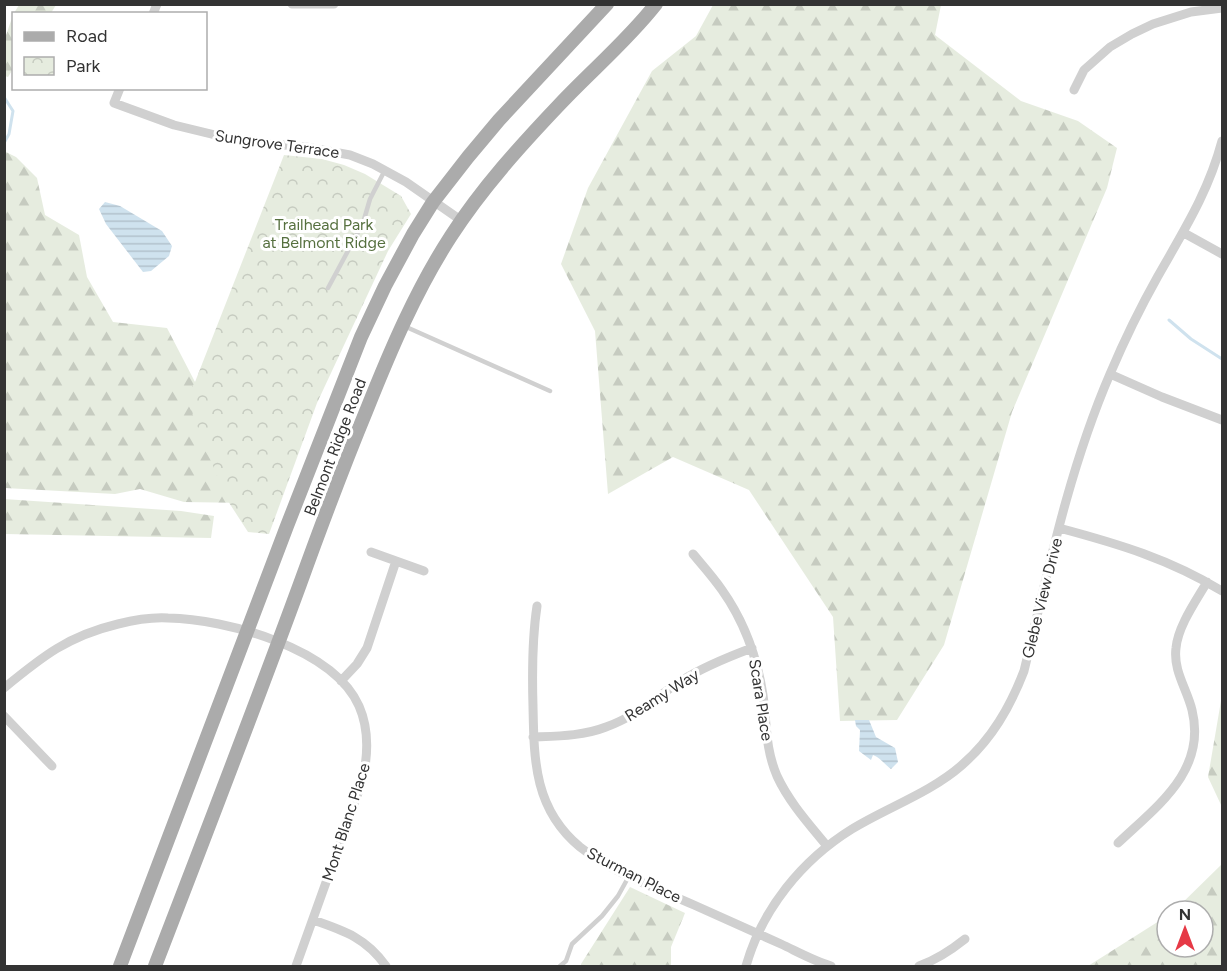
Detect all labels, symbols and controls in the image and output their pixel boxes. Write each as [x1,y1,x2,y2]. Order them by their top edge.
legend [12,12,207,90]
text: Road [66,25,107,47]
text: Park [66,55,101,77]
street label: Sungrove Terrace [214,126,341,162]
park label: Trailhead Park at Belmont Ridge [262,215,386,252]
street label: Belmont Ridge Road [300,376,370,518]
street label: Glebe View Drive [1018,536,1066,660]
street label: Scara Place [745,658,777,742]
street label: Reamy Way [621,664,703,725]
street label: Mont Blanc Place [318,760,374,883]
street label: Sturman Place [584,843,685,907]
north arrow [1155,899,1215,959]
text: N [1179,905,1191,924]

